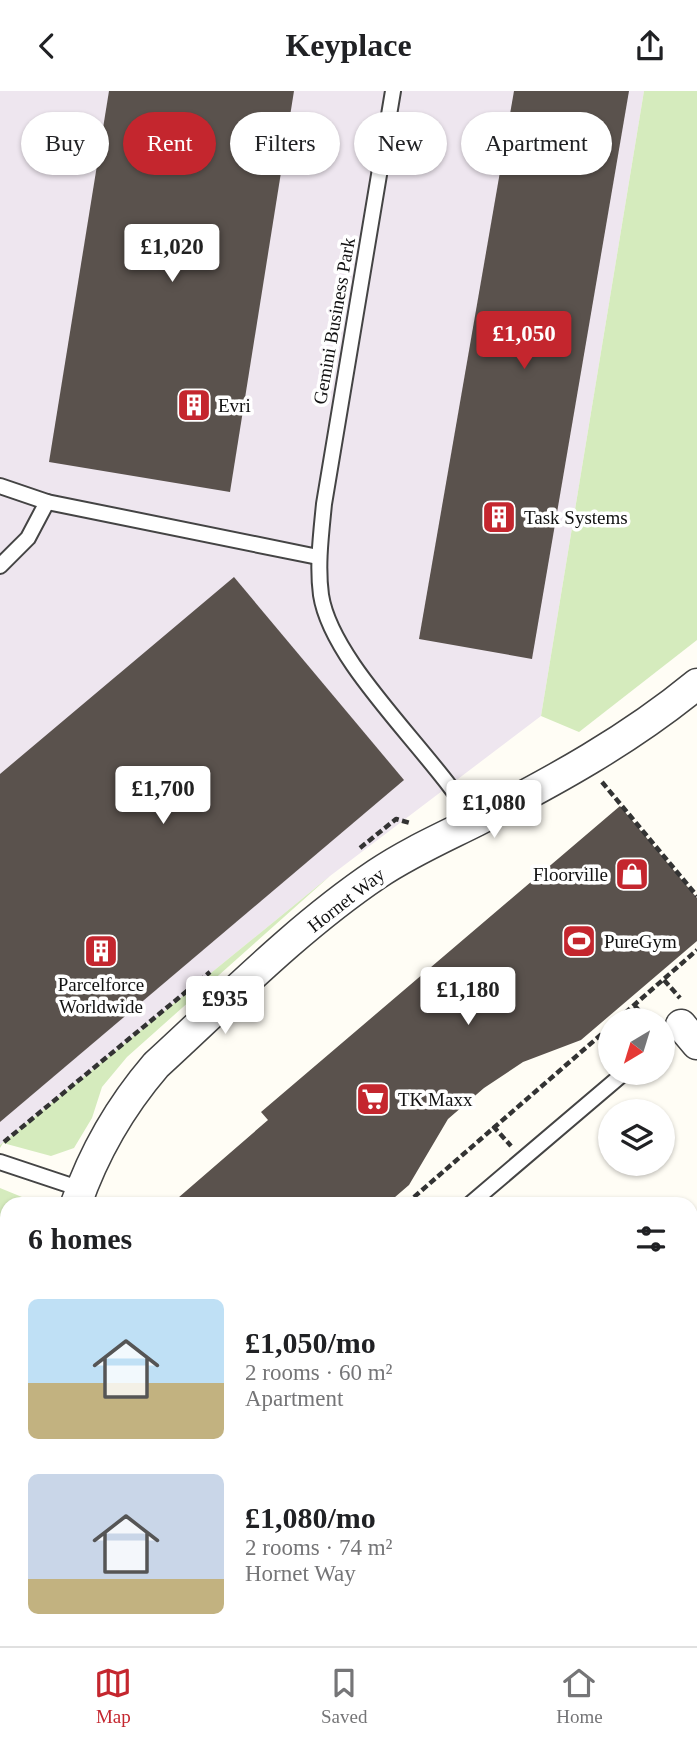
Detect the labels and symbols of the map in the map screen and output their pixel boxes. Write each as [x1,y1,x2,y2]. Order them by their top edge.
pin: £1,020 [115,225,229,284]
street label: Gemini Business Park [309,236,359,406]
pin: £1,050 [467,311,581,371]
building icon: Evri [175,386,213,424]
place label: Evri [218,395,251,416]
building icon: Task Systems [480,498,518,536]
place label: Task Systems [524,507,628,528]
pin: £1,700 [106,767,220,826]
pin: £1,080 [437,781,551,840]
shop icon: Floorville [613,855,651,893]
street label: Hornet Way [303,863,389,936]
place label: Floorville [533,864,608,885]
sports icon: PureGym [560,922,598,960]
place label: PureGym [604,931,677,952]
building icon: Parcelforce Worldwide [82,932,120,970]
pin: £1,180 [411,967,525,1027]
place label: Parcelforce Worldwide [58,974,144,1017]
pin: £935 [184,977,266,1036]
north arrow [598,1008,676,1085]
supermarket icon: TK Maxx [354,1080,392,1118]
place label: TK Maxx [398,1089,473,1110]

